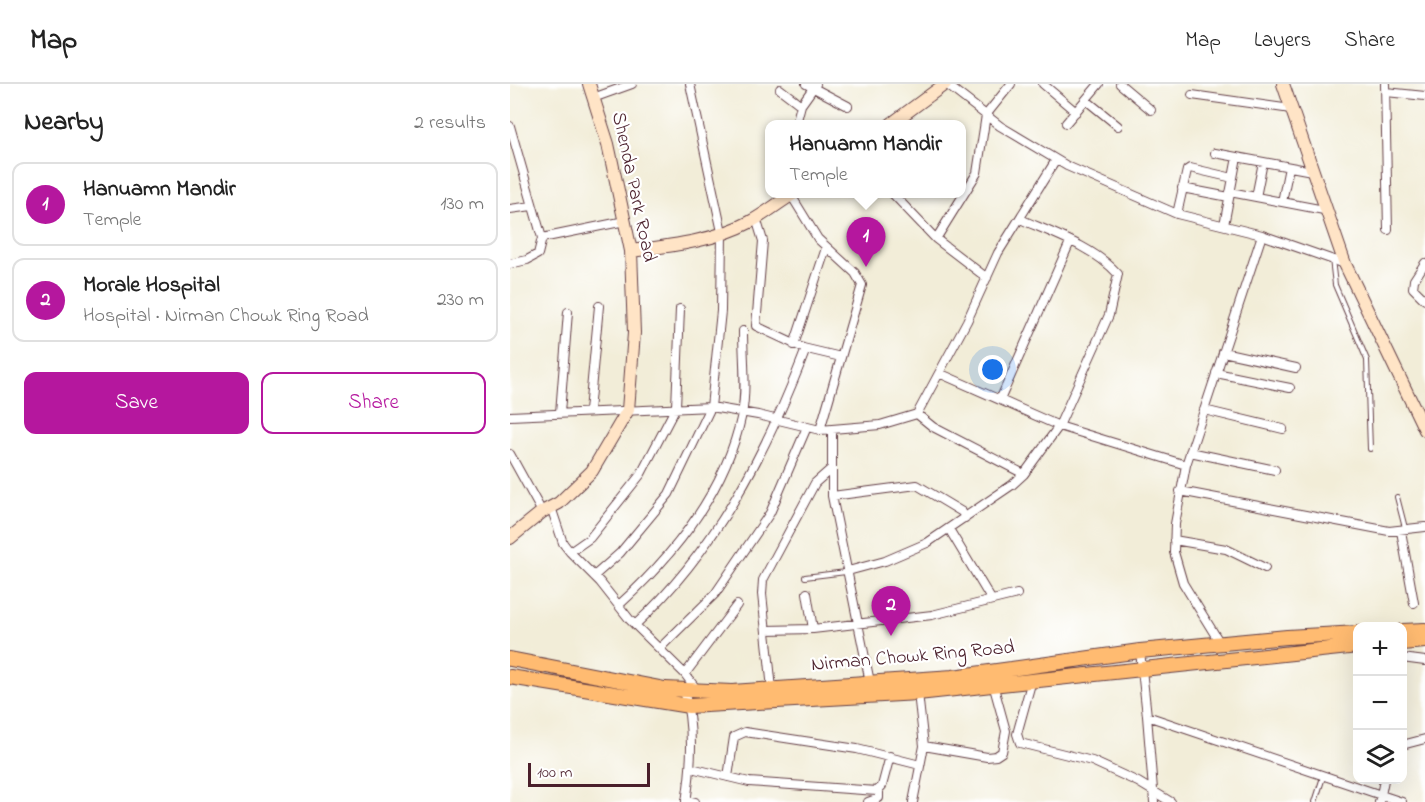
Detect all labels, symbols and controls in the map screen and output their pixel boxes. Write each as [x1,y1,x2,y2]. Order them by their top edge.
text: Map [30,21,77,62]
text: Map [1185,26,1221,56]
text: Layers [1254,26,1311,56]
text: Share [1344,26,1395,56]
text: Nearby [24,104,103,142]
text: 2 results [414,109,486,138]
street label: Shenda Park Road [603,109,663,265]
popup [765,120,966,198]
text: Hanuamn Mandir [789,129,942,161]
text: Temple [789,161,848,190]
text: Hanuamn Mandir [83,174,236,206]
text: 1 [42,190,49,219]
text: 130 m [440,190,484,219]
text: Temple [83,206,142,235]
pin: 1 [846,218,886,267]
text: Morale Hospital [83,270,220,302]
text: 2 [41,286,50,315]
text: 230 m [437,286,484,315]
text: Hospital · Nirman Chowk Ring Road [83,302,369,331]
your location [978,355,1007,384]
button: Save [24,372,249,434]
button: Share [261,372,486,434]
pin: 2 [872,586,910,636]
map controls [1353,622,1407,784]
button: + [1353,622,1407,676]
street label: Nirman Chowk Ring Road [810,634,1016,681]
button: − [1353,676,1407,730]
button: layers [1353,730,1407,784]
scale bar [528,760,650,788]
text: 100 m [537,761,572,785]

